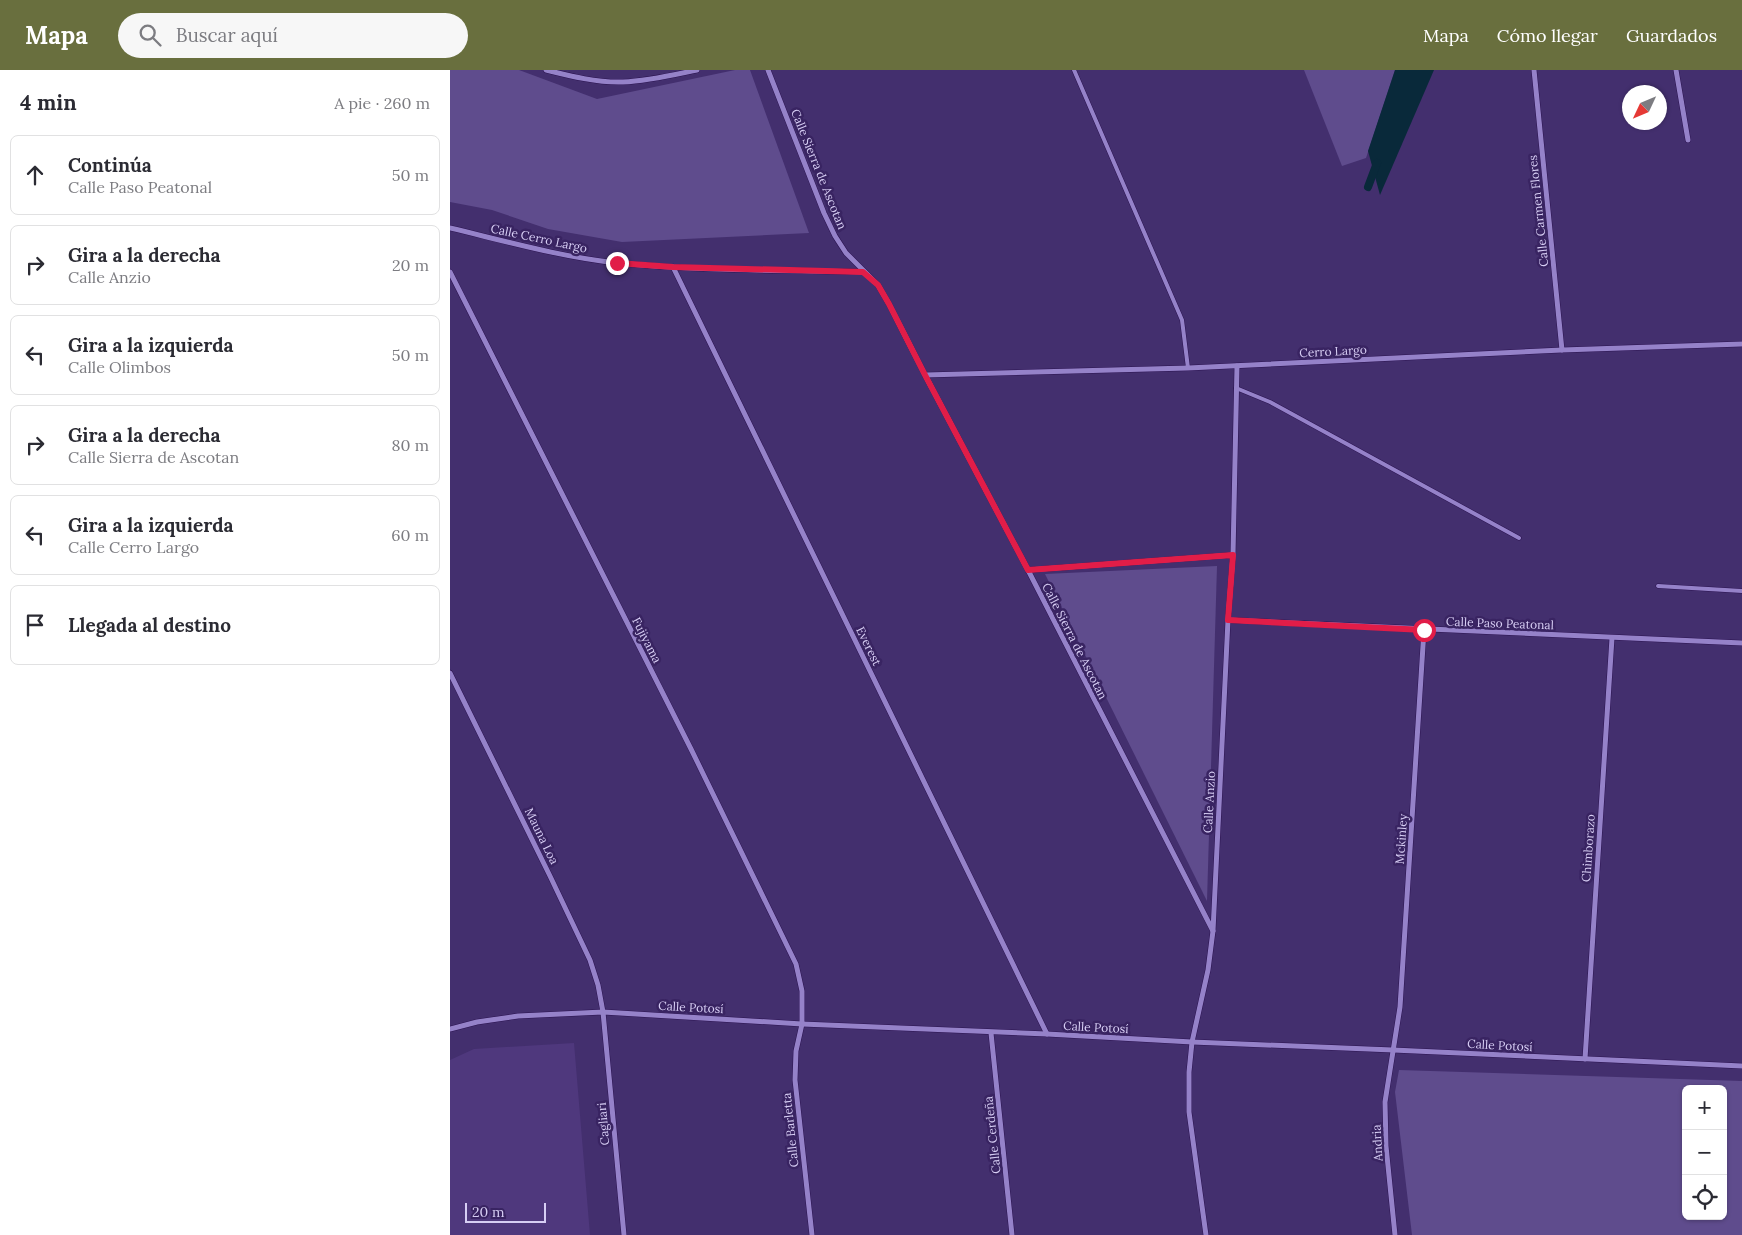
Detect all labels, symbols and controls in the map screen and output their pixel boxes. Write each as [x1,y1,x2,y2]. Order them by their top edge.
search box [118,13,468,58]
text: Mapa [25,20,88,51]
icon: search [136,21,164,49]
text: Buscar aquí [176,23,278,47]
text: Mapa [1423,24,1469,47]
text: Cómo llegar [1497,24,1598,47]
text: Guardados [1626,24,1717,47]
north arrow [1622,85,1667,130]
text: 4 min [20,89,77,116]
text: A pie · 260 m [334,93,430,113]
street label: Calle Sierra de Ascotan [788,107,850,231]
text: Continúa [68,153,152,177]
street label: Calle Carmen Flores [1525,154,1551,268]
icon: ahead [21,161,49,189]
text: 50 m [392,165,429,185]
text: Calle Paso Peatonal [68,177,212,197]
street label: Calle Cerro Largo [489,220,589,256]
text: Gira a la derecha [68,243,221,267]
icon: right [21,251,49,279]
route end [606,252,629,275]
text: 20 m [392,255,429,275]
text: Calle Anzio [68,267,151,287]
text: Gira a la izquierda [68,333,234,357]
icon: left [21,341,49,369]
street label: Cerro Largo [1299,342,1367,360]
text: 50 m [392,345,429,365]
text: Calle Olimbos [68,357,171,377]
text: Gira a la derecha [68,423,221,447]
icon: right [21,431,49,459]
text: 80 m [392,435,429,455]
text: Calle Sierra de Ascotan [68,447,239,467]
text: Gira a la izquierda [68,513,234,537]
icon: left [21,521,49,549]
text: 60 m [391,525,429,545]
text: Calle Cerro Largo [68,537,199,557]
street label: Calle Sierra de Ascotan [1039,580,1111,702]
icon: arrive [21,611,49,639]
text: Llegada al destino [68,613,231,637]
street label: Calle Paso Peatonal [1446,614,1554,632]
street label: Fujiyama [629,615,665,665]
route start [1413,619,1436,642]
street label: Everest [853,624,885,668]
street label: Calle Anzio [1200,771,1218,833]
street label: Mauna Loa [522,805,562,867]
street label: Mckinley [1392,813,1410,865]
street label: Chimborazo [1578,814,1598,882]
street label: Calle Potosí [658,998,724,1016]
street label: Calle Potosí [1063,1018,1129,1036]
street label: Calle Potosí [1467,1036,1533,1054]
map controls [1682,1085,1727,1220]
button: + [1682,1085,1727,1130]
street label: Calle Barletta [779,1092,801,1168]
street label: Calle Cerdeña [980,1095,1004,1175]
street label: Cagliari [594,1102,612,1146]
street label: Andria [1369,1124,1386,1163]
button: − [1682,1130,1727,1175]
button: locate [1682,1175,1727,1220]
scale bar [465,1200,546,1223]
text: 20 m [472,1203,504,1221]

